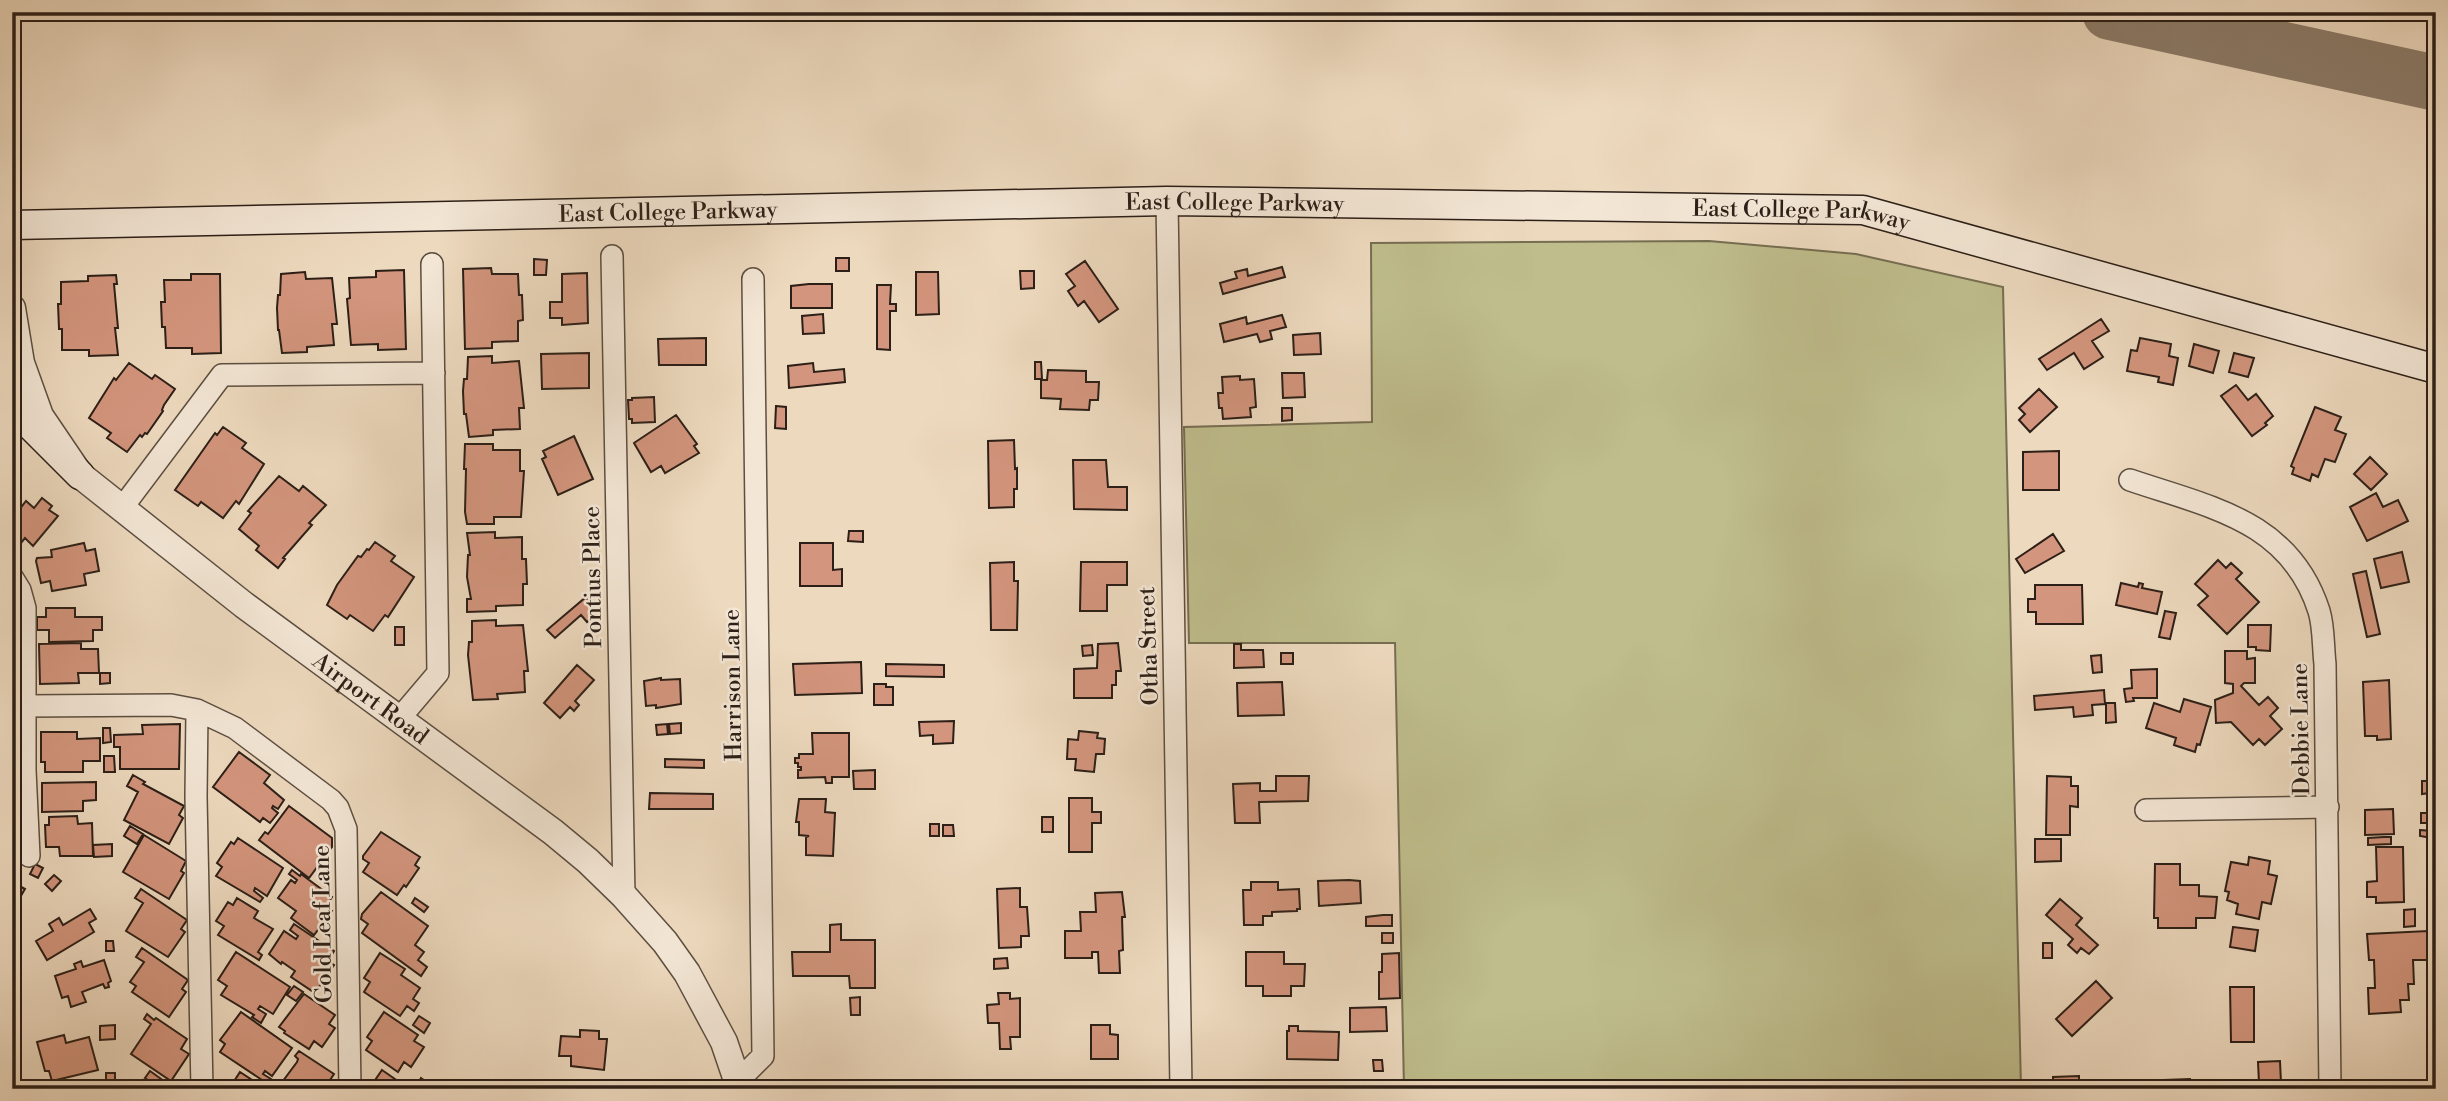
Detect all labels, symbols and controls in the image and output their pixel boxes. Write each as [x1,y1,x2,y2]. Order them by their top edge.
street label: East College Parkway [1125,188,1345,218]
street label: East College Parkway [1692,195,1914,238]
street label: East College Parkway [558,196,779,229]
street label: Pontius Place [578,506,608,648]
street label: Otha Street [1133,586,1165,706]
street label: Harrison Lane [718,609,748,761]
street label: Airport Road [306,647,434,751]
street label: Debbie Lane [2286,663,2316,795]
street label: Gold Leaf Lane [308,845,338,1003]

